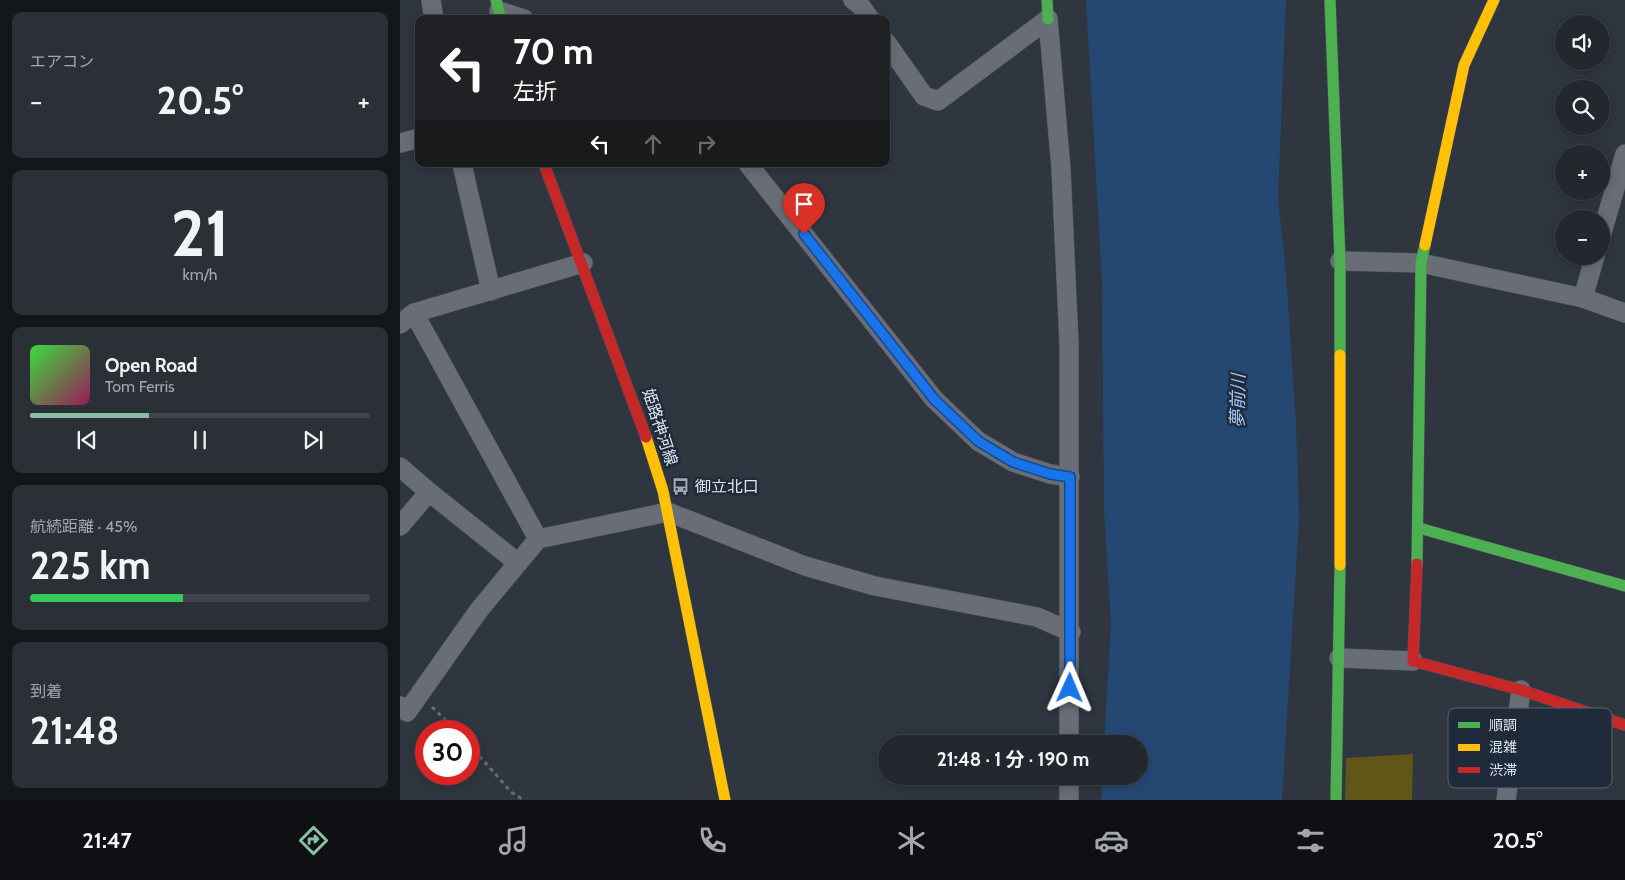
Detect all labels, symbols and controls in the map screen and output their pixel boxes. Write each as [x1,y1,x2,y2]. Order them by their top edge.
map controls [1555,15,1610,265]
button: sound [1555,15,1610,70]
text: 70 m [513,30,594,73]
icon: left [430,35,495,100]
text: エアコン [30,52,94,71]
text: 20.5° [157,77,243,124]
text: 左折 [513,78,557,105]
button: search [1555,80,1610,135]
text: − [30,84,42,118]
text: + [358,84,370,118]
icon: left [586,130,614,158]
icon: ahead [639,130,667,158]
icon: right [692,130,720,158]
button: + [1555,145,1610,200]
pin [783,183,825,234]
icon: arrive [790,190,818,218]
text: 21 [171,193,229,272]
button: − [1555,210,1610,265]
text: km/h [182,265,218,284]
text: Open Road [105,354,197,377]
water label: 夢前川 [1227,372,1250,428]
text: Tom Ferris [105,377,175,396]
street label: 姫路神河線 [639,386,681,468]
icon: previous [73,426,101,454]
icon: pause [186,426,214,454]
icon: next [299,426,327,454]
bus stop icon: 御立北口 [671,476,691,496]
place label: 御立北口 [695,477,759,496]
text: 航続距離 · 45% [30,517,137,536]
text: 225 km [30,542,151,589]
position arrow [1043,661,1095,713]
text: 到着 [30,682,62,701]
text: 21:48 [30,707,119,754]
legend [1448,708,1612,788]
text: 順調 [1489,716,1517,734]
speed limit sign: 30 [415,720,480,785]
text: 混雑 [1489,738,1517,756]
text: 21:48 · 1 分 · 190 m [937,748,1089,771]
text: 渋滞 [1489,761,1517,779]
icon: directions [296,823,331,858]
icon: music [496,823,531,858]
icon: phone [695,823,730,858]
icon: climate [894,823,929,858]
icon: car [1094,823,1129,858]
icon: filters [1293,823,1328,858]
text: 21:47 [82,827,132,854]
text: 20.5° [1493,827,1543,854]

